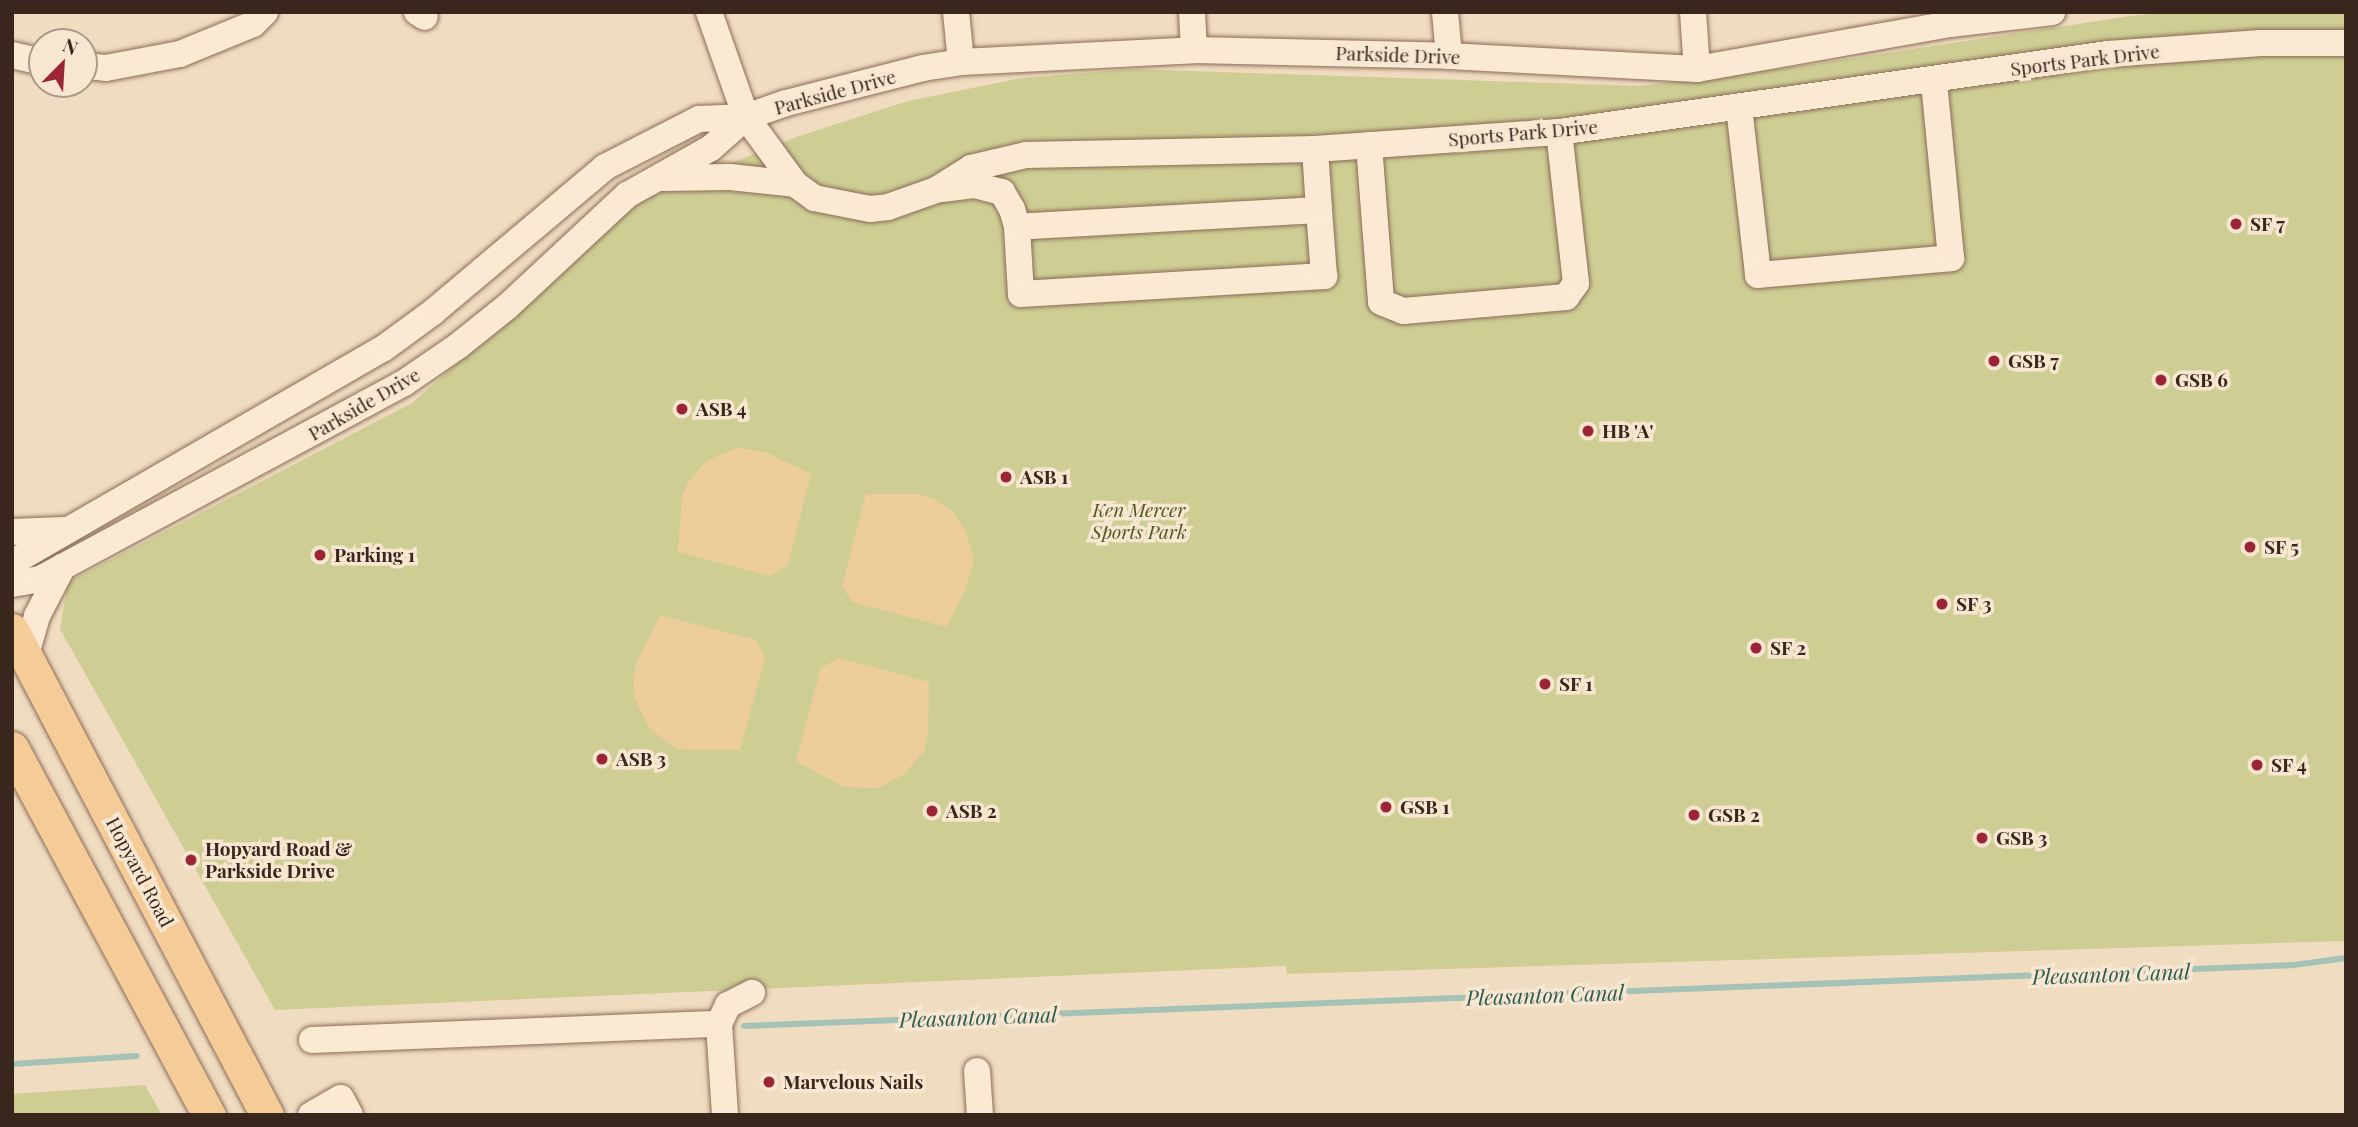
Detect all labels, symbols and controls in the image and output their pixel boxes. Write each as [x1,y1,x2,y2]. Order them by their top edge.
north arrow [28,28,98,98]
text: N [59,31,82,60]
street label: Sports Park Drive [2009,40,2161,80]
street label: Parkside Drive [1335,41,1461,69]
street label: Parkside Drive [772,65,898,119]
street label: Sports Park Drive [1447,115,1599,151]
place label: SF 7 [2250,213,2285,235]
marker: SF 7 [2228,216,2244,232]
place label: GSB 7 [2008,350,2059,372]
marker: GSB 7 [1986,353,2002,369]
street label: Parkside Drive [304,363,424,445]
place label: GSB 6 [2175,369,2228,391]
marker: GSB 6 [2153,372,2169,388]
place label: ASB 4 [696,398,747,420]
marker: ASB 4 [674,401,690,417]
place label: HB 'A' [1602,420,1654,442]
marker: HB 'A' [1580,423,1596,439]
place label: ASB 1 [1020,466,1068,488]
marker: ASB 1 [998,469,1014,485]
park label: Ken Mercer Sports Park [1091,499,1187,543]
place label: SF 5 [2264,536,2299,558]
marker: SF 5 [2242,539,2258,555]
place label: Parking 1 [334,544,415,566]
marker: Parking 1 [312,547,328,563]
place label: SF 3 [1956,593,1992,615]
marker: SF 3 [1934,596,1950,612]
place label: SF 2 [1770,637,1807,659]
marker: SF 2 [1748,640,1764,656]
place label: SF 1 [1559,673,1593,695]
marker: SF 1 [1537,676,1553,692]
place label: ASB 3 [616,748,666,770]
marker: ASB 3 [594,751,610,767]
place label: SF 4 [2271,754,2308,776]
marker: SF 4 [2249,757,2265,773]
place label: GSB 1 [1400,796,1450,818]
marker: GSB 1 [1378,799,1394,815]
place label: ASB 2 [946,800,997,822]
marker: ASB 2 [924,803,940,819]
place label: GSB 2 [1708,804,1760,826]
marker: GSB 2 [1686,807,1702,823]
street label: Hopyard Road [101,813,179,931]
place label: GSB 3 [1996,827,2048,849]
marker: GSB 3 [1974,830,1990,846]
place label: Hopyard Road & Parkside Drive [205,838,352,882]
marker: Hopyard Road & Parkside Drive [183,852,199,868]
water label: Pleasanton Canal [2032,958,2190,988]
water label: Pleasanton Canal [1466,979,1624,1009]
water label: Pleasanton Canal [899,1001,1057,1031]
place label: Marvelous Nails [783,1071,923,1093]
marker: Marvelous Nails [761,1074,777,1090]

